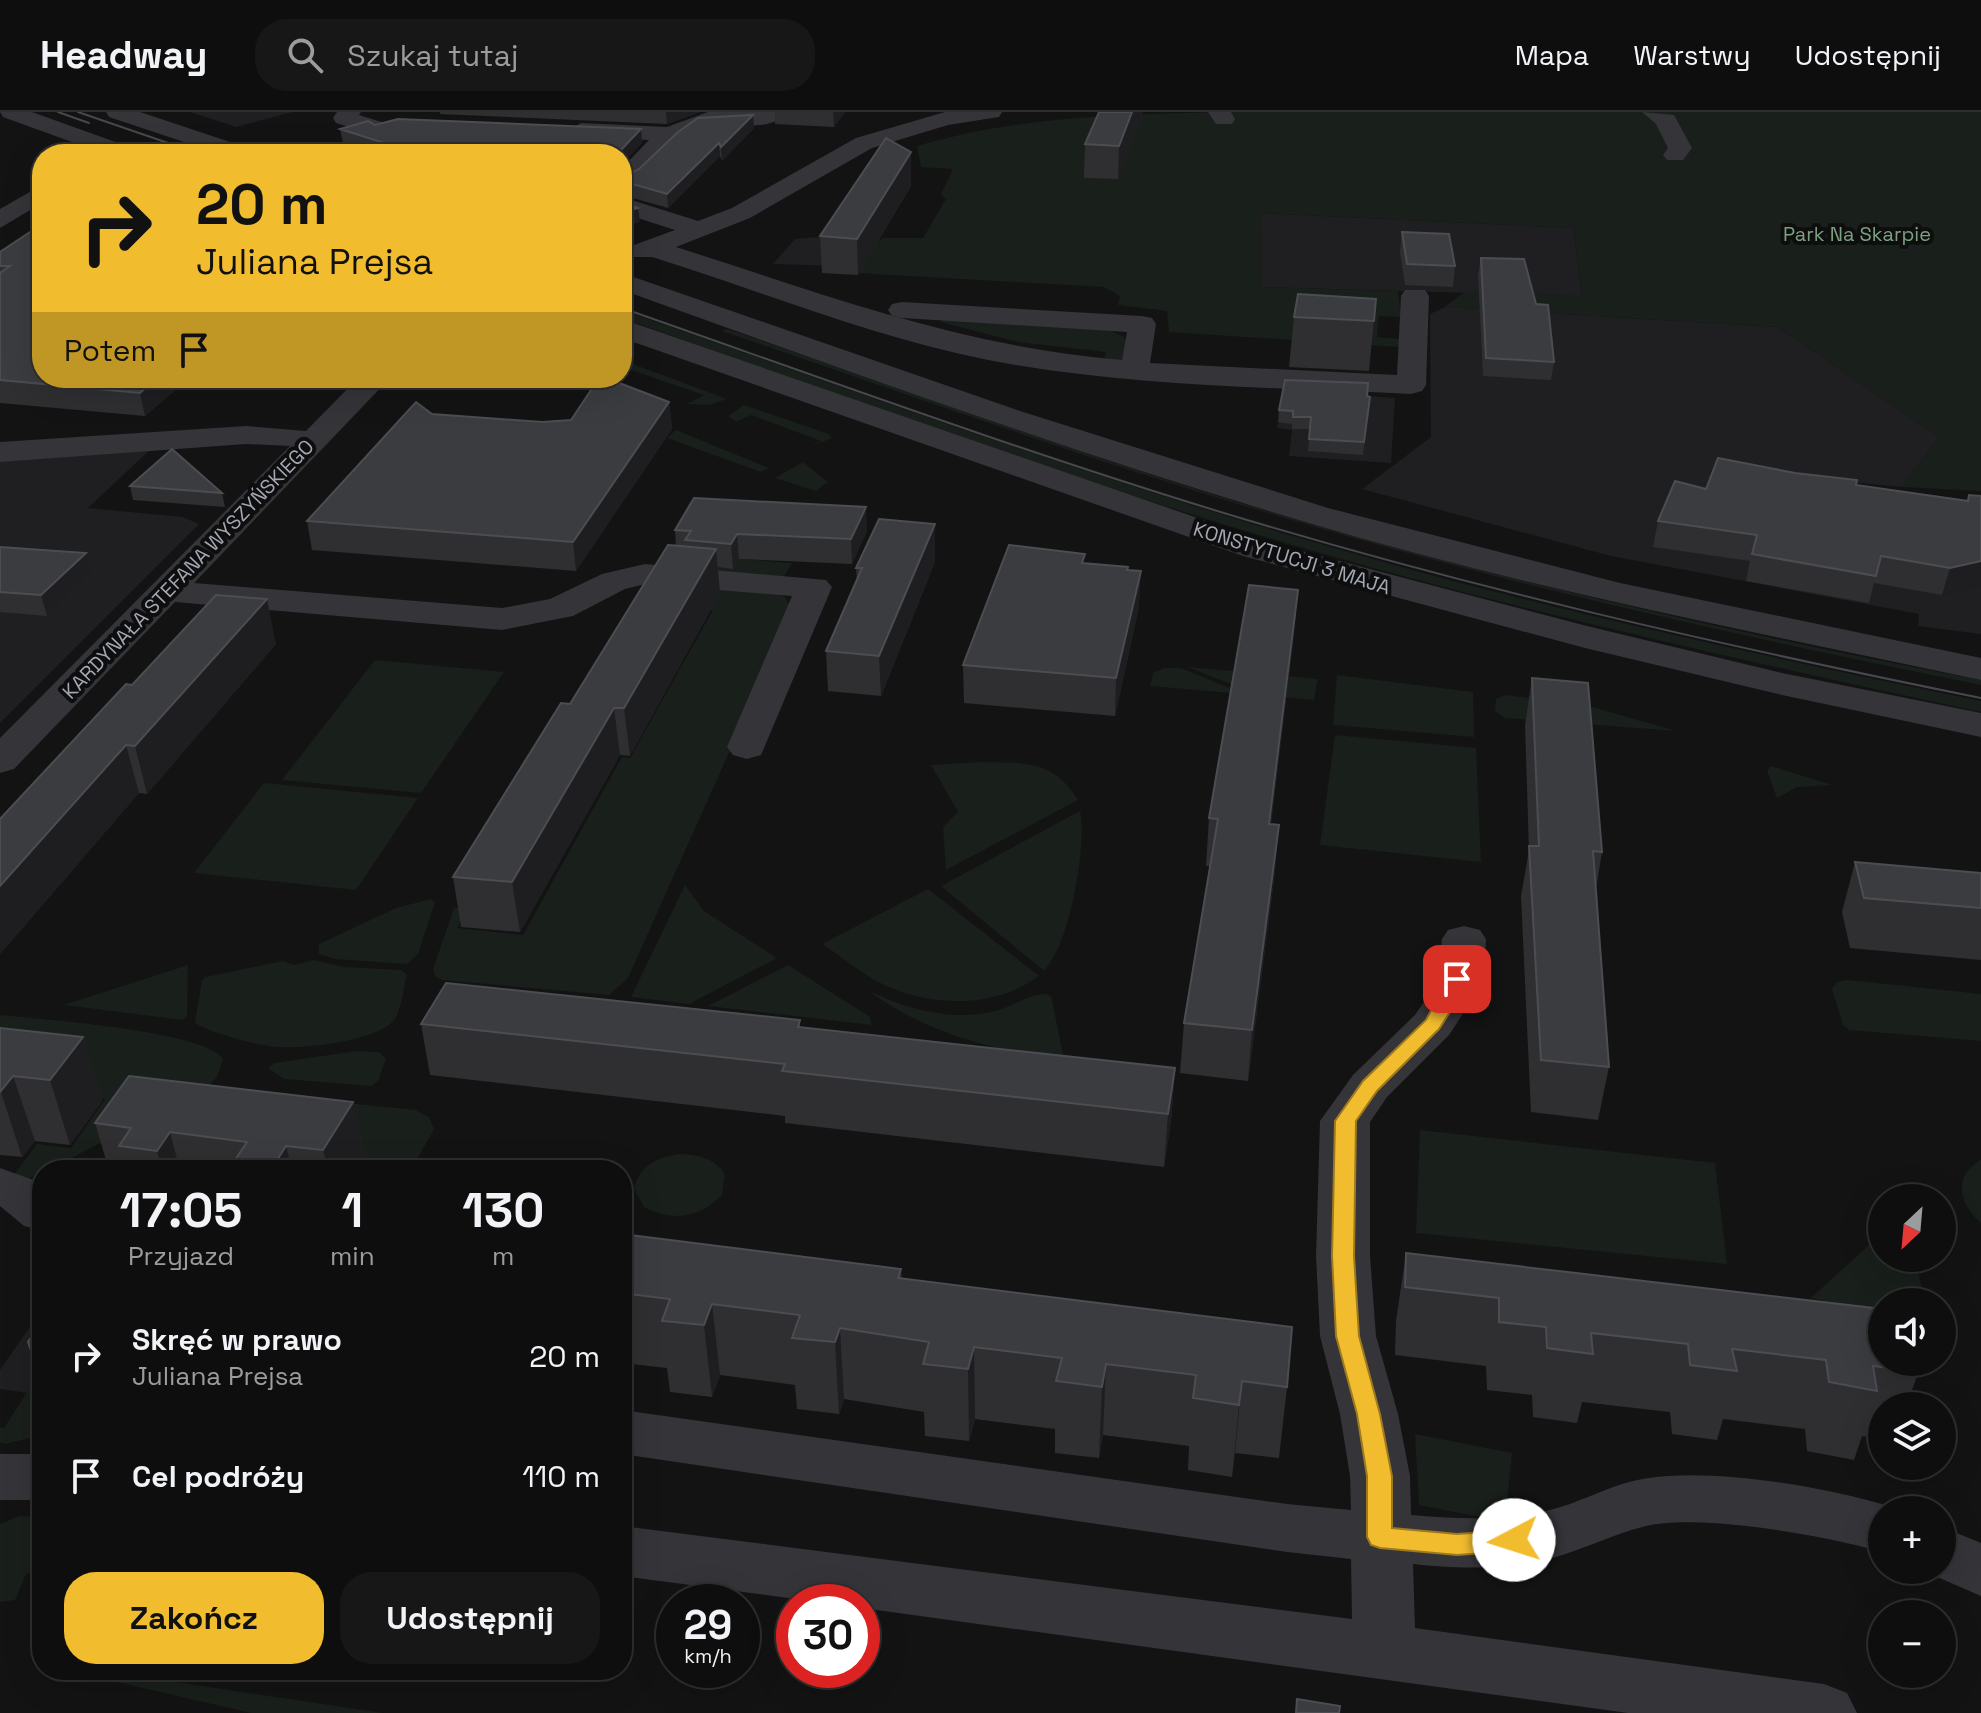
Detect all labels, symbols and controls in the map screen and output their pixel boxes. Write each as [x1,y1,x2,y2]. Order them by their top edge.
search box [255,19,815,91]
text: Headway [40,31,207,79]
icon: search [283,33,327,77]
text: Szukaj tutaj [347,36,518,75]
text: Mapa [1515,37,1589,73]
text: Warstwy [1633,37,1751,73]
text: Udostępnij [1795,37,1941,73]
text: 20 m [196,169,328,240]
icon: right [64,176,168,280]
park label: Park Na Skarpie [1783,221,1931,247]
text: Juliana Prejsa [196,239,433,285]
icon: arrive [172,328,216,372]
text: Potem [64,331,156,370]
street label: KARDYNAŁA STEFANA WYSZYŃSKIEGO [57,434,319,704]
street label: KONSTYTUCJI 3 MAJA [1190,516,1394,600]
pin [1423,945,1491,1013]
icon: arrive [1435,957,1479,1001]
text: 17:05 [120,1180,242,1241]
text: 1 [341,1180,363,1241]
text: 130 [462,1180,544,1241]
north arrow [1868,1184,1956,1272]
map controls [1868,1184,1956,1688]
text: Przyjazd [128,1239,234,1273]
text: min [330,1239,375,1273]
text: m [492,1239,514,1273]
button: sound [1868,1288,1956,1376]
text: Skręć w prawo [132,1320,342,1359]
icon: right [64,1334,108,1378]
text: 20 m [529,1337,600,1376]
text: Juliana Prejsa [132,1359,303,1393]
button: layers [1868,1392,1956,1480]
icon: arrive [64,1454,108,1498]
text: Cel podróży [132,1457,304,1496]
text: 110 m [522,1457,600,1496]
button: + [1868,1496,1956,1584]
position arrow [1472,1498,1556,1582]
button: Zakończ [64,1572,324,1664]
button: Udostępnij [340,1572,600,1664]
speed limit sign: 30 [776,1584,880,1688]
text: 29 [684,1600,732,1651]
button: − [1868,1600,1956,1688]
text: km/h [684,1643,732,1669]

